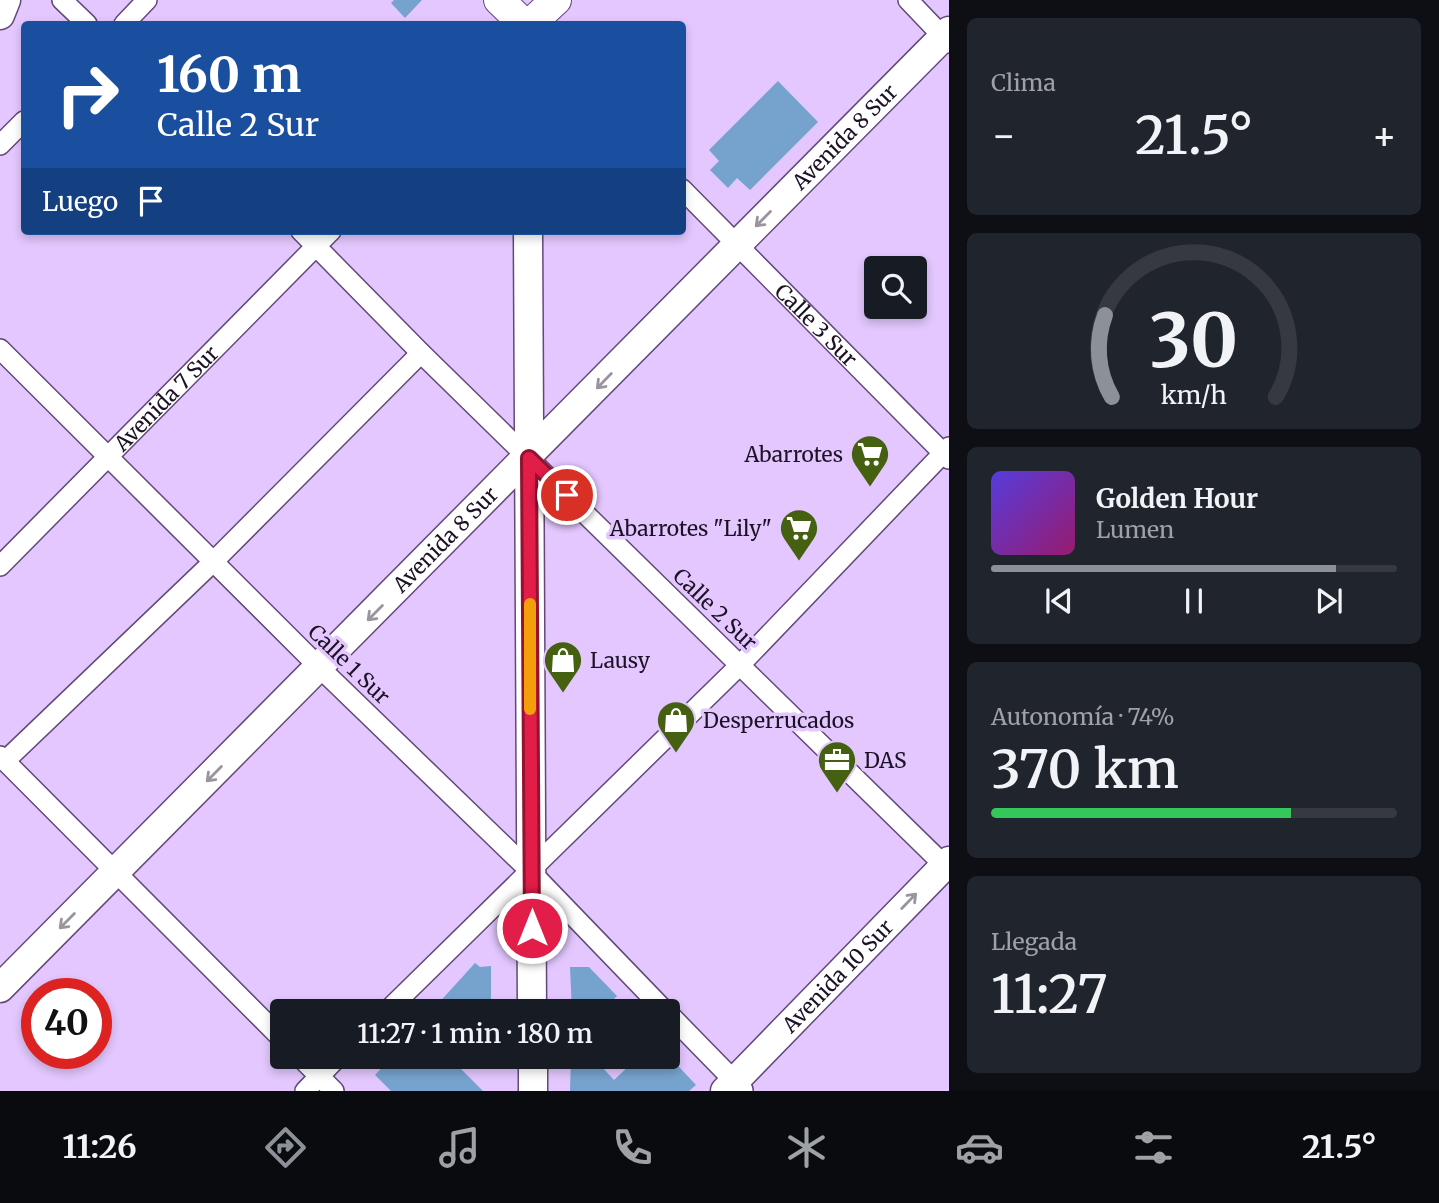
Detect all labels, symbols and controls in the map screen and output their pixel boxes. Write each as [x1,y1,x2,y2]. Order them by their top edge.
text: 160 m [157,44,301,105]
icon: right [42,49,133,140]
text: Clima [991,68,1056,97]
street label: Avenida 8 Sur [785,78,902,196]
text: 21.5° [1135,103,1253,168]
text: Calle 2 Sur [157,105,319,145]
text: − [991,112,1016,159]
text: + [1372,112,1397,159]
icon: arrive [132,182,170,220]
text: Luego [42,185,118,218]
one-way arrow [754,210,771,227]
map controls [864,256,927,319]
button: search [864,256,927,319]
street label: Calle 3 Sur [769,278,863,372]
text: 30 [1149,295,1239,387]
street label: Avenida 7 Sur [107,340,224,457]
one-way arrow [595,373,612,390]
text: km/h [1161,379,1227,411]
supermarket icon: Abarrotes [849,433,891,488]
place label: Abarrotes [743,441,843,468]
pin [537,465,597,525]
icon: arrive [548,476,586,514]
street label: Avenida 8 Sur [386,481,503,599]
text: Golden Hour [1096,482,1258,515]
supermarket icon: Abarrotes "Lily" [778,507,820,562]
place label: Abarrotes "Lily" [609,515,772,542]
text: Lumen [1096,515,1174,544]
street label: Calle 2 Sur [667,562,763,656]
icon: previous [1040,582,1078,620]
icon: pause [1175,582,1213,620]
icon: next [1310,582,1348,620]
one-way arrow [366,604,383,621]
street label: Calle 1 Sur [302,618,396,710]
shop icon: Lausy [542,639,584,694]
place label: Lausy [590,647,651,674]
shop icon: Desperrucados [655,699,697,754]
text: Autonomía · 74% [991,702,1175,731]
place label: Desperrucados [703,707,854,734]
text: 370 km [991,737,1179,802]
office icon: DAS [816,739,858,794]
place label: DAS [864,747,906,774]
one-way arrow [206,765,223,782]
position arrow [495,891,569,965]
one-way arrow [901,893,918,910]
one-way arrow [59,912,76,929]
street label: Avenida 10 Sur [775,913,899,1039]
text: Llegada [991,927,1077,956]
text: 11:27 [991,962,1108,1027]
speed limit sign: 40 [21,978,112,1069]
text: 11:27 · 1 min · 180 m [357,1017,593,1050]
icon: directions [261,1123,310,1172]
icon: music [435,1123,484,1172]
icon: phone [608,1123,657,1172]
icon: climate [782,1123,831,1172]
icon: car [955,1123,1004,1172]
icon: filters [1129,1123,1178,1172]
text: 11:26 [62,1127,137,1167]
text: 21.5° [1302,1127,1377,1167]

